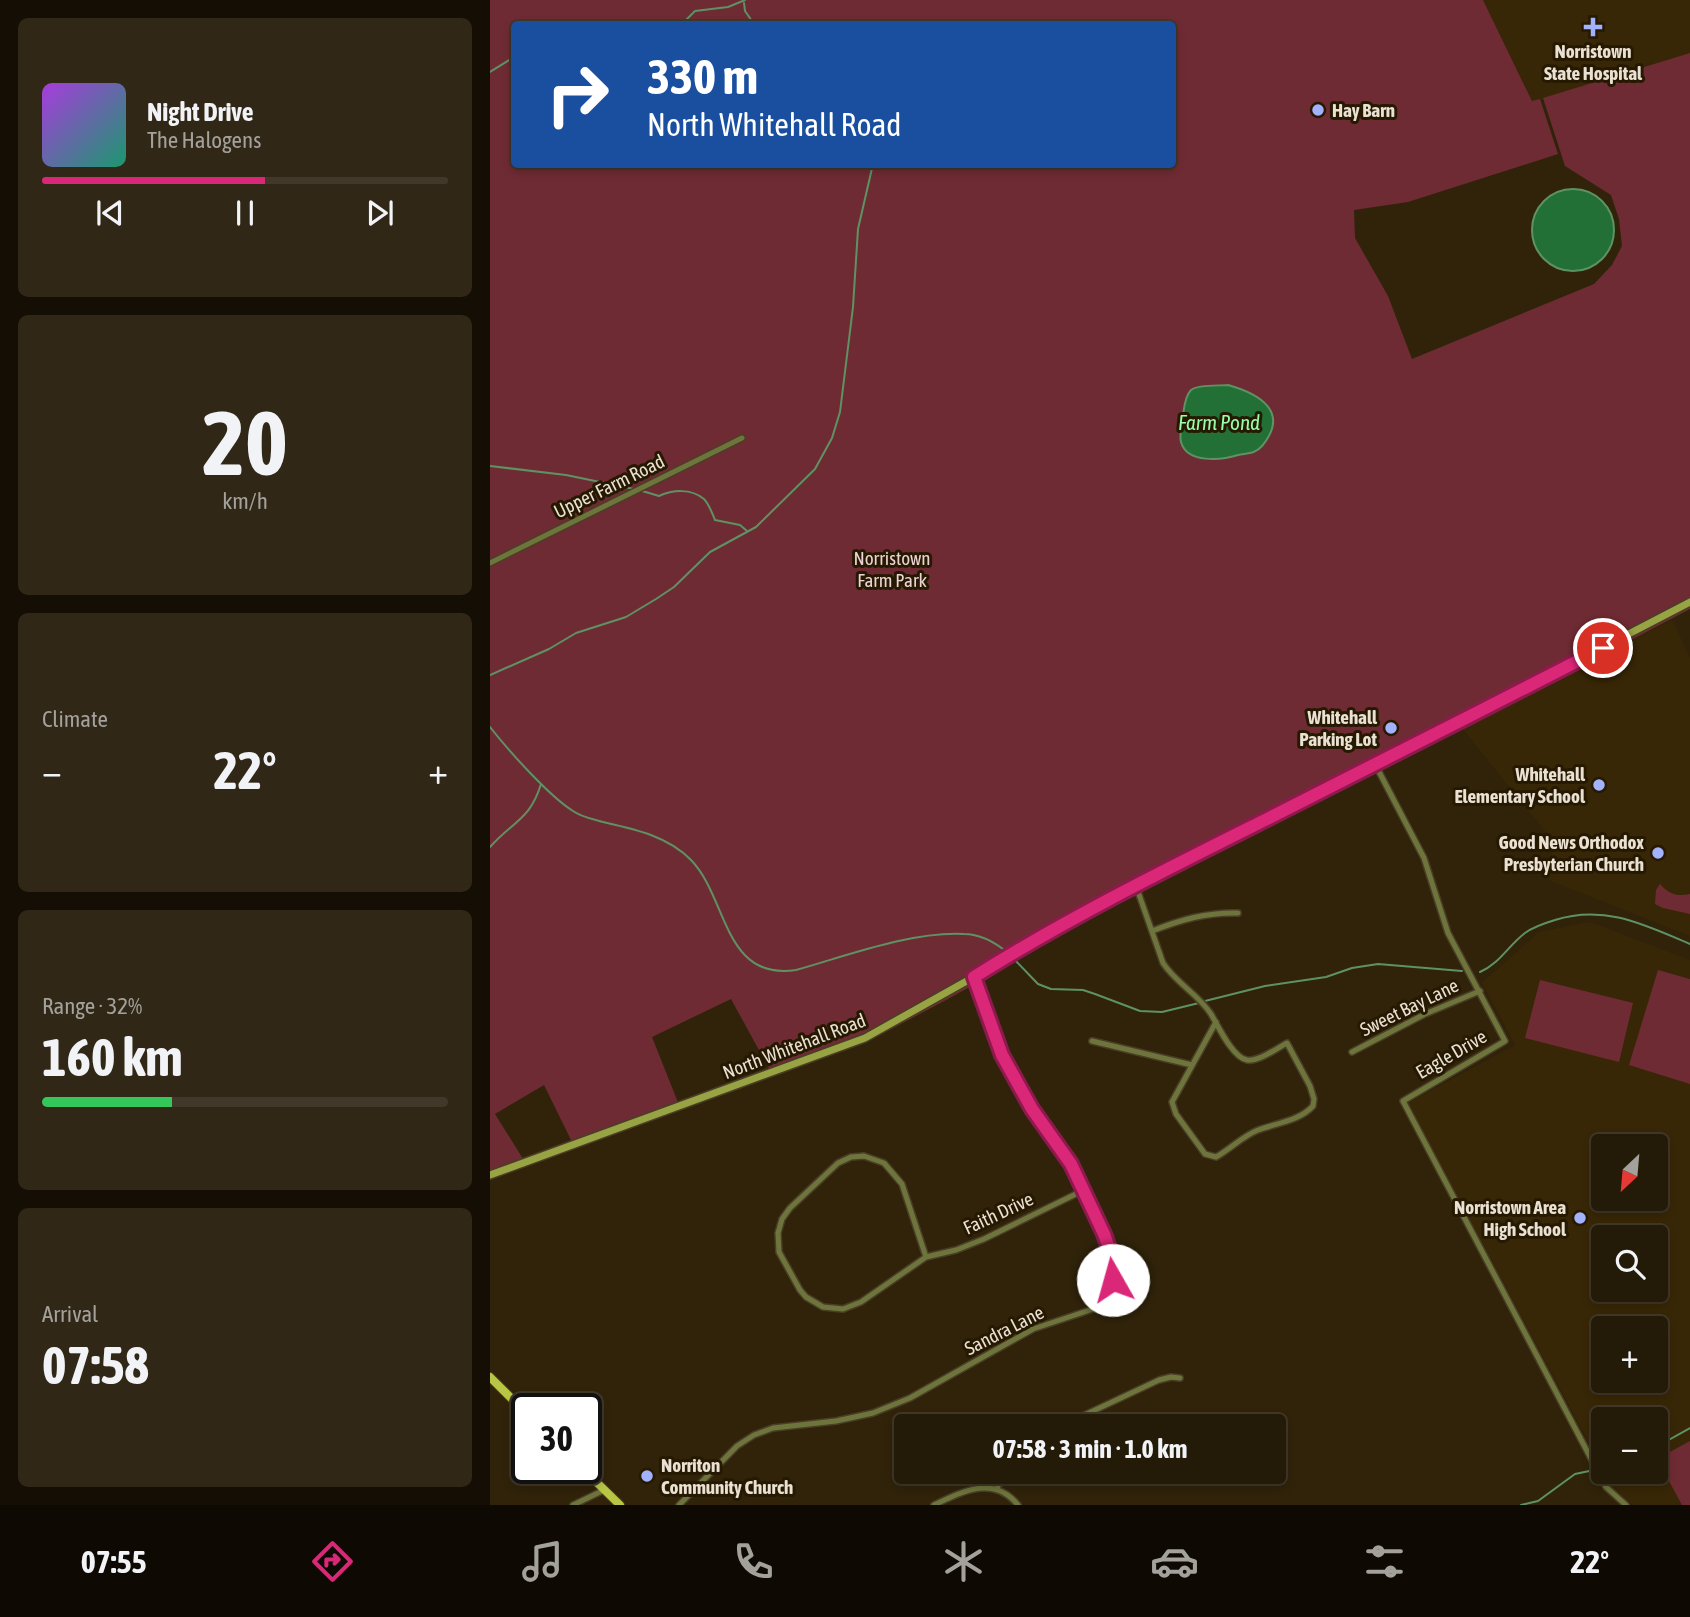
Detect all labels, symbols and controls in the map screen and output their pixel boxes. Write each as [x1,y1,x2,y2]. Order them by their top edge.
marker: Norristown State Hospital [1583,17,1603,37]
place label: Norristown State Hospital [1544,40,1643,84]
text: 330 m [647,48,758,104]
icon: right [532,49,623,140]
text: Night Drive [147,97,254,127]
place label: Hay Barn [1332,99,1395,121]
marker: Hay Barn [1310,102,1326,118]
text: North Whitehall Road [647,106,902,143]
text: The Halogens [147,127,261,153]
icon: previous [91,194,129,232]
icon: pause [226,194,264,232]
icon: next [361,194,399,232]
text: 20 [202,390,288,494]
water label: Farm Pond [1178,410,1260,434]
street label: Upper Farm Road [550,450,668,522]
text: km/h [222,488,268,514]
park label: Norristown Farm Park [853,547,931,591]
pin [1573,618,1633,678]
icon: arrive [1584,629,1622,667]
text: Climate [42,706,108,732]
place label: Whitehall Parking Lot [1299,706,1378,750]
marker: Whitehall Parking Lot [1383,720,1399,736]
text: 22° [213,740,277,800]
text: − [42,749,62,792]
text: + [428,749,448,792]
place label: Whitehall Elementary School [1454,763,1586,807]
marker: Whitehall Elementary School [1591,777,1607,793]
place label: Good News Orthodox Presbyterian Church [1499,831,1644,875]
marker: Good News Orthodox Presbyterian Church [1650,845,1666,861]
street label: Sweet Bay Lane [1356,974,1462,1040]
text: Range · 32% [42,993,142,1019]
street label: North Whitehall Road [720,1009,868,1083]
street label: Eagle Drive [1412,1025,1490,1083]
text: 160 km [42,1027,183,1087]
north arrow [1591,1134,1668,1211]
map controls [1591,1134,1668,1484]
street label: Faith Drive [960,1187,1036,1239]
place label: Norristown Area High School [1454,1196,1567,1240]
marker: Norristown Area High School [1572,1210,1588,1226]
button: search [1591,1225,1668,1302]
position arrow [1076,1243,1150,1317]
text: Arrival [42,1301,98,1327]
street label: Sandra Lane [961,1301,1047,1359]
button: + [1591,1316,1668,1393]
text: 07:58 [42,1335,149,1395]
speed limit sign: 30 [511,1393,602,1484]
button: − [1591,1407,1668,1484]
text: 07:58 · 3 min · 1.0 km [993,1434,1187,1464]
place label: Norriton Community Church [661,1454,793,1498]
marker: Norriton Community Church [639,1468,655,1484]
icon: directions [308,1537,357,1586]
icon: music [518,1537,567,1586]
icon: phone [729,1537,778,1586]
icon: climate [939,1537,988,1586]
icon: car [1150,1537,1199,1586]
icon: filters [1360,1537,1409,1586]
text: 07:55 [81,1543,147,1580]
text: 22° [1570,1543,1609,1580]

